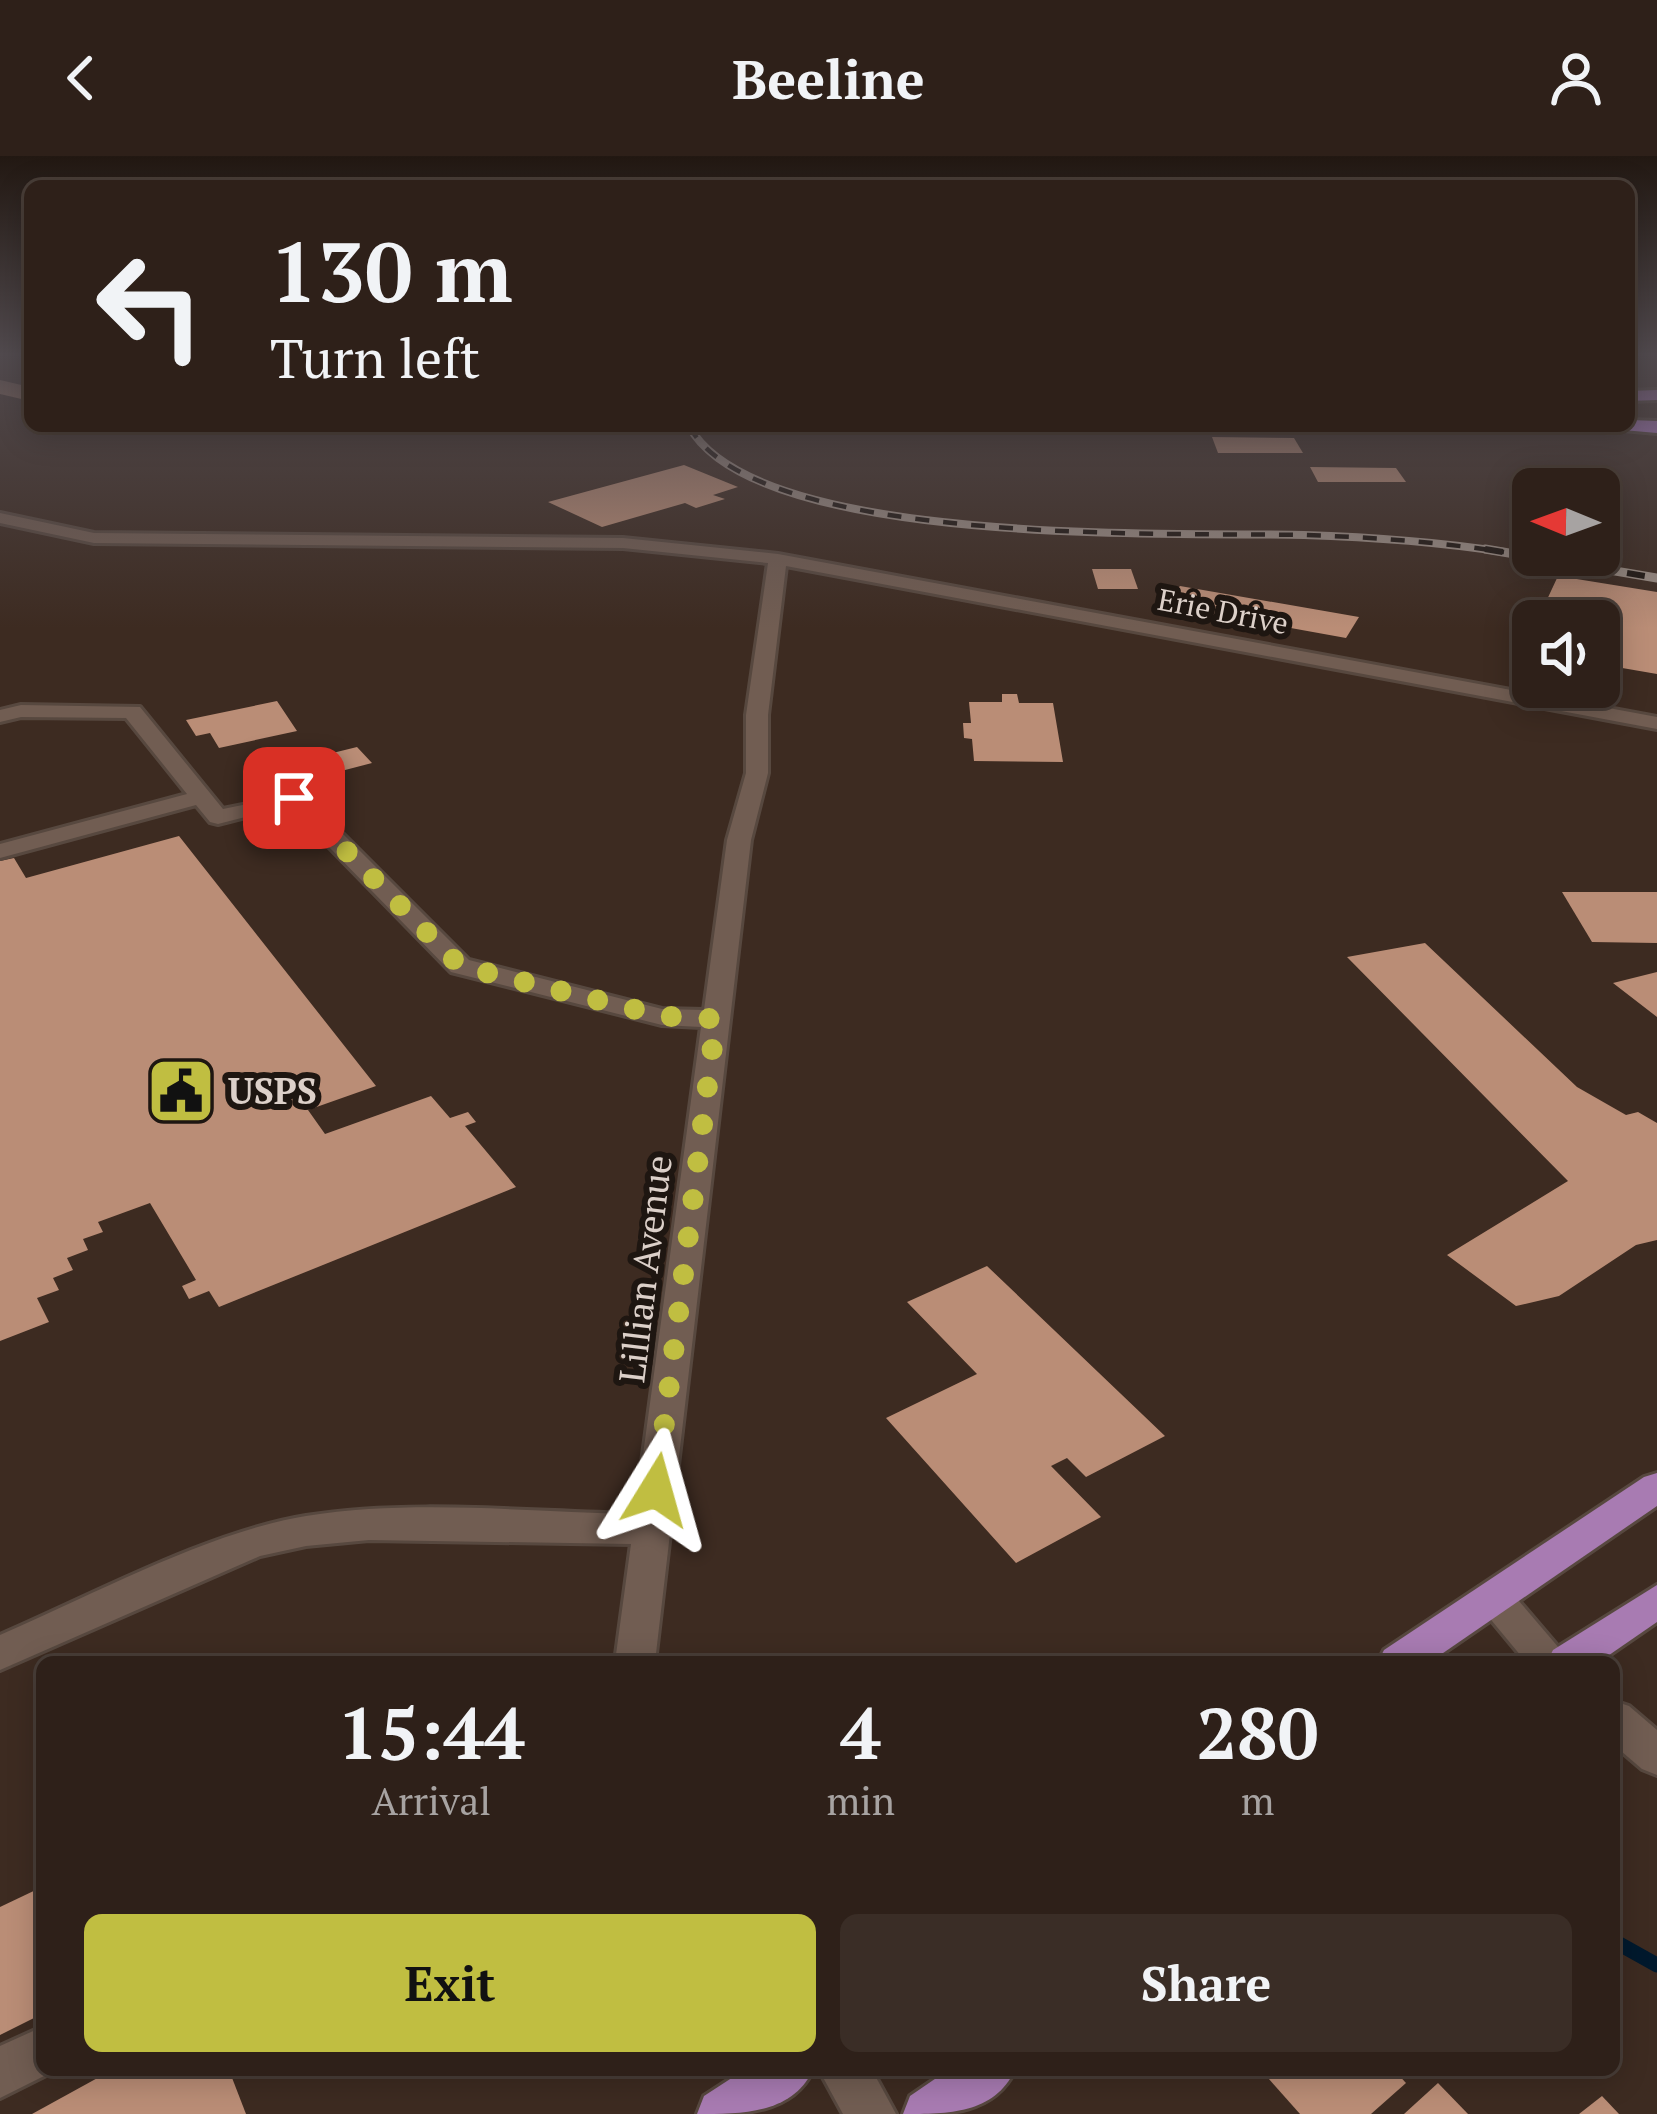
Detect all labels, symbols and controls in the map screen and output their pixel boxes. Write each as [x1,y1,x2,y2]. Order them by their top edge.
text: Beeline [732,43,925,114]
icon: back [48,45,114,111]
icon: person [1543,45,1609,111]
text: 130 m [270,215,513,326]
icon: left [72,228,228,384]
text: Turn left [270,322,480,393]
north arrow [1512,468,1620,576]
map controls [1512,468,1620,708]
street label: Erie Drive [1155,579,1292,643]
button: sound [1512,600,1620,708]
pin [243,747,345,849]
icon: arrive [261,765,327,831]
public building icon: USPS [146,1056,216,1126]
place label: USPS [228,1067,317,1114]
street label: Lillian Avenue [607,1153,682,1385]
position arrow [593,1427,719,1553]
text: 15:44 [337,1684,525,1780]
text: 4 [840,1684,881,1780]
text: 280 [1196,1684,1318,1780]
text: Arrival [371,1774,491,1826]
text: min [826,1774,895,1826]
text: m [1241,1774,1274,1826]
button: Exit [84,1914,816,2052]
button: Share [840,1914,1572,2052]

